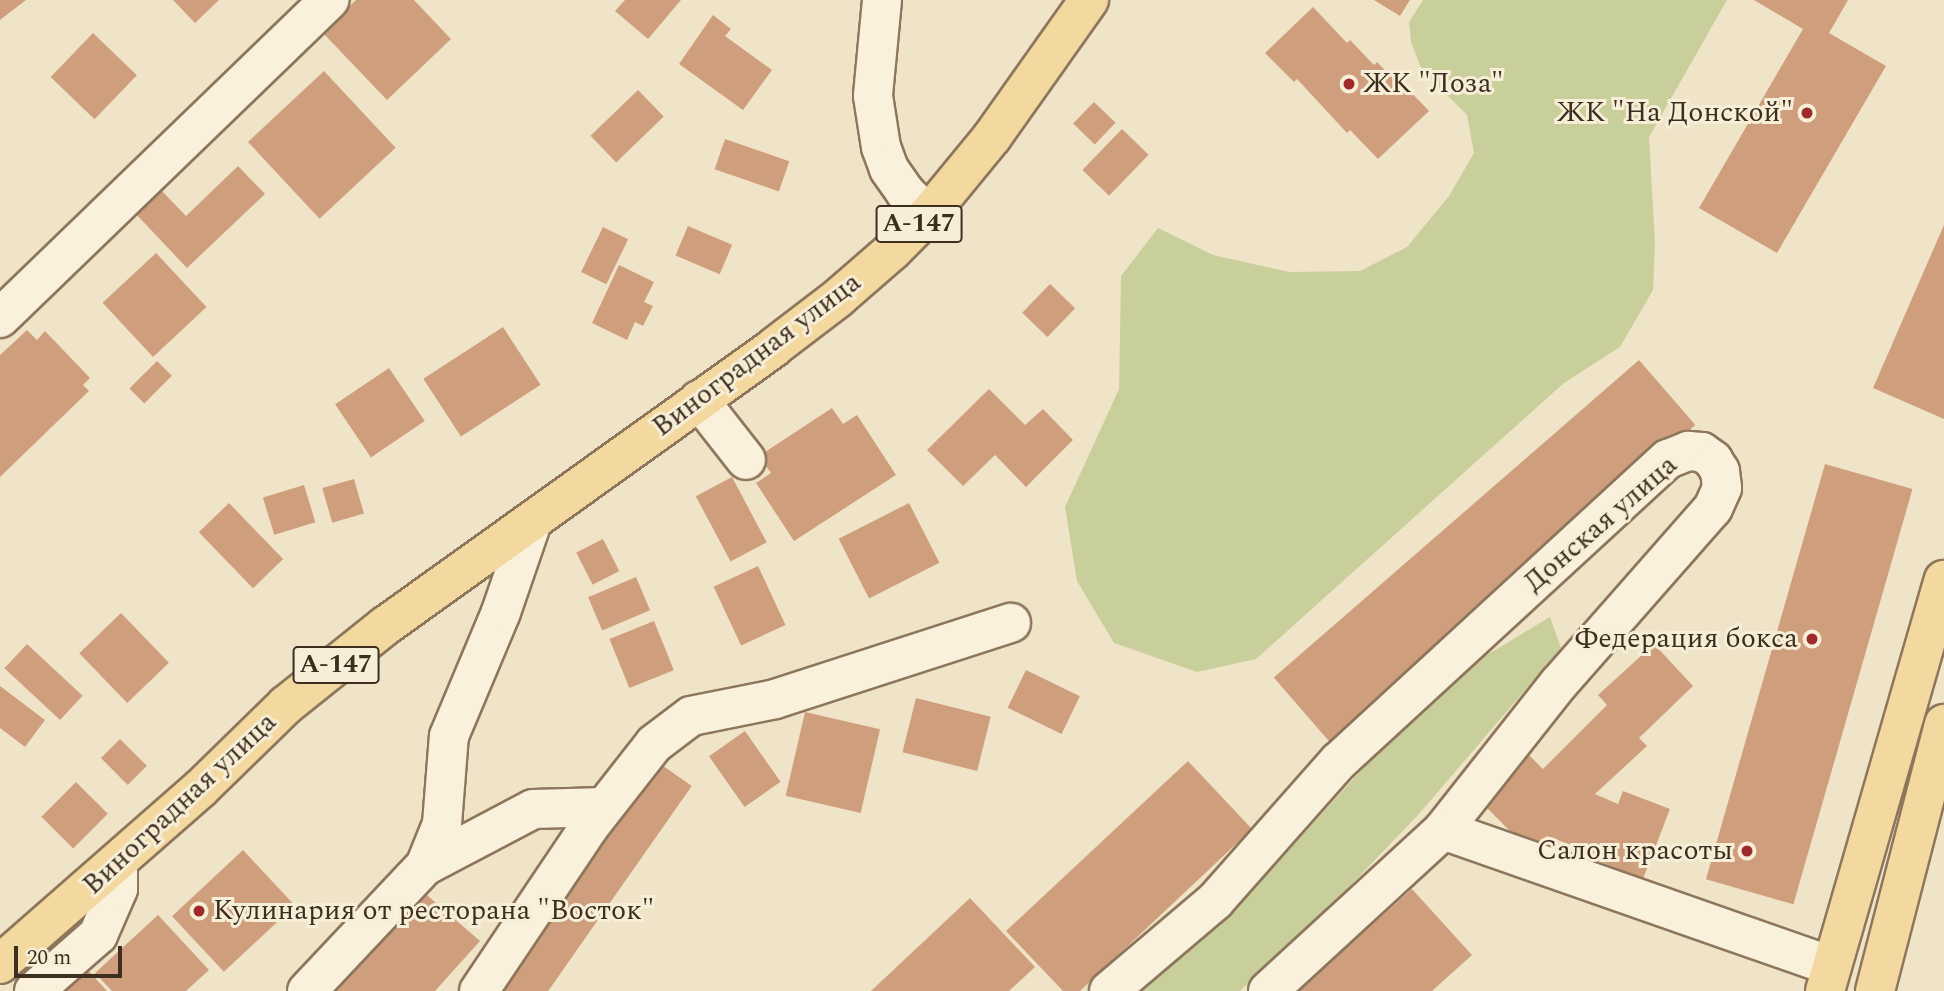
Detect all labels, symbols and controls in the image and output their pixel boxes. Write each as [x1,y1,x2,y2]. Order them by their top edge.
place label: ЖК "Лоза" [1363,67,1504,101]
marker: ЖК "Лоза" [1341,76,1357,92]
place label: ЖК "На Донской" [1557,96,1793,130]
marker: ЖК "На Донской" [1799,105,1815,121]
road number: А-147 [875,202,963,246]
street label: Виноградная улица [646,266,868,444]
street label: Донская улица [1518,448,1684,600]
place label: Федерация бокса [1575,622,1798,656]
marker: Федерация бокса [1804,631,1820,647]
road number: А-147 [292,642,380,688]
street label: Виноградная улица [76,706,284,902]
place label: Салон красоты [1537,834,1733,868]
marker: Салон красоты [1739,843,1755,859]
place label: Кулинария от ресторана "Восток" [213,894,654,928]
marker: Кулинария от ресторана "Восток" [191,903,207,919]
scale bar [18,932,126,976]
text: 20 m [27,942,71,974]

